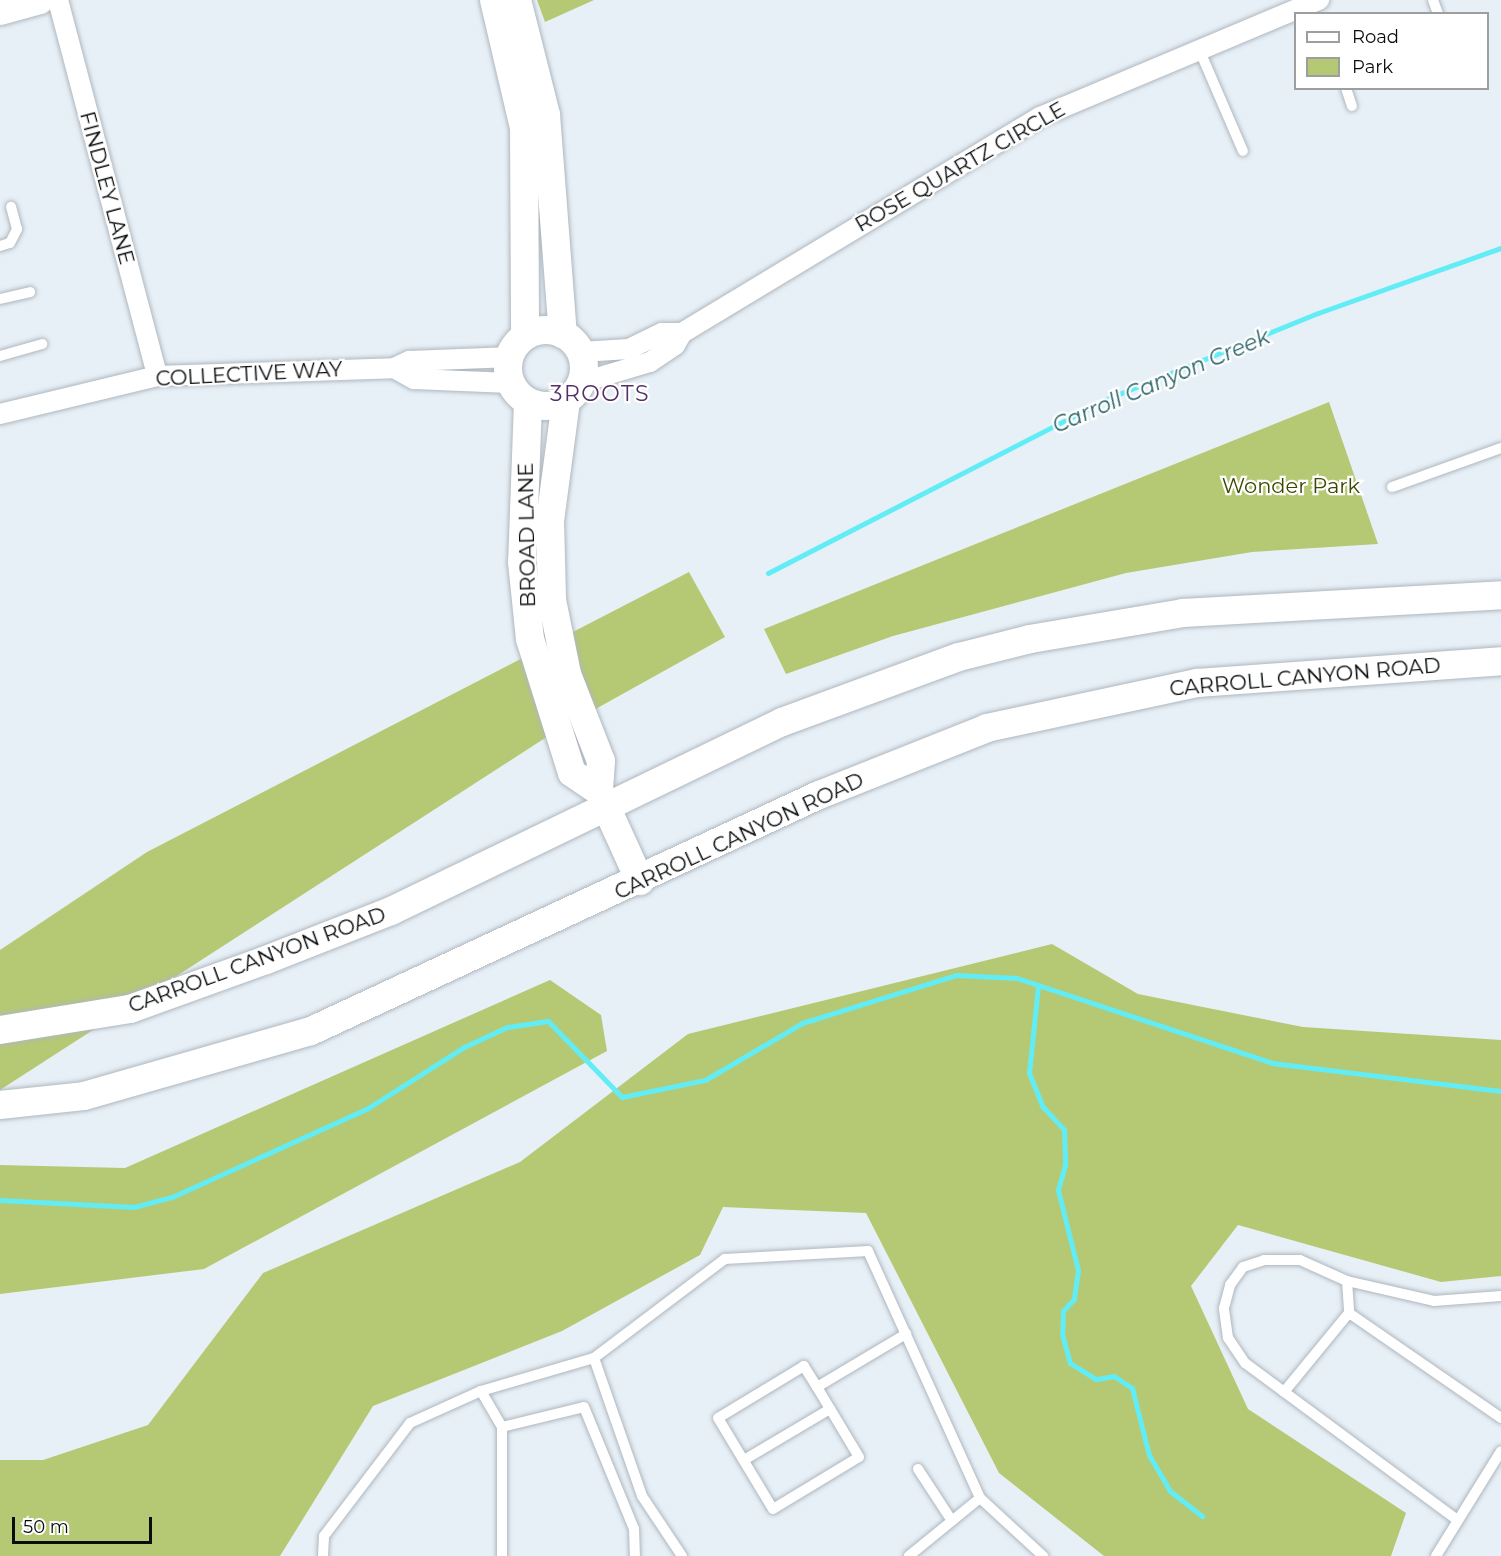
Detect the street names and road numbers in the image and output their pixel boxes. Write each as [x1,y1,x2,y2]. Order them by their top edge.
street label: ROSE QUARTZ CIRCLE [851,97,1069,237]
street label: FINDLEY LANE [74,109,140,267]
street label: COLLECTIVE WAY [155,357,343,391]
street label: BROAD LANE [513,462,541,608]
street label: CARROLL CANYON ROAD [1168,653,1442,701]
street label: CARROLL CANYON ROAD [610,767,868,905]
street label: CARROLL CANYON ROAD [125,902,389,1018]

